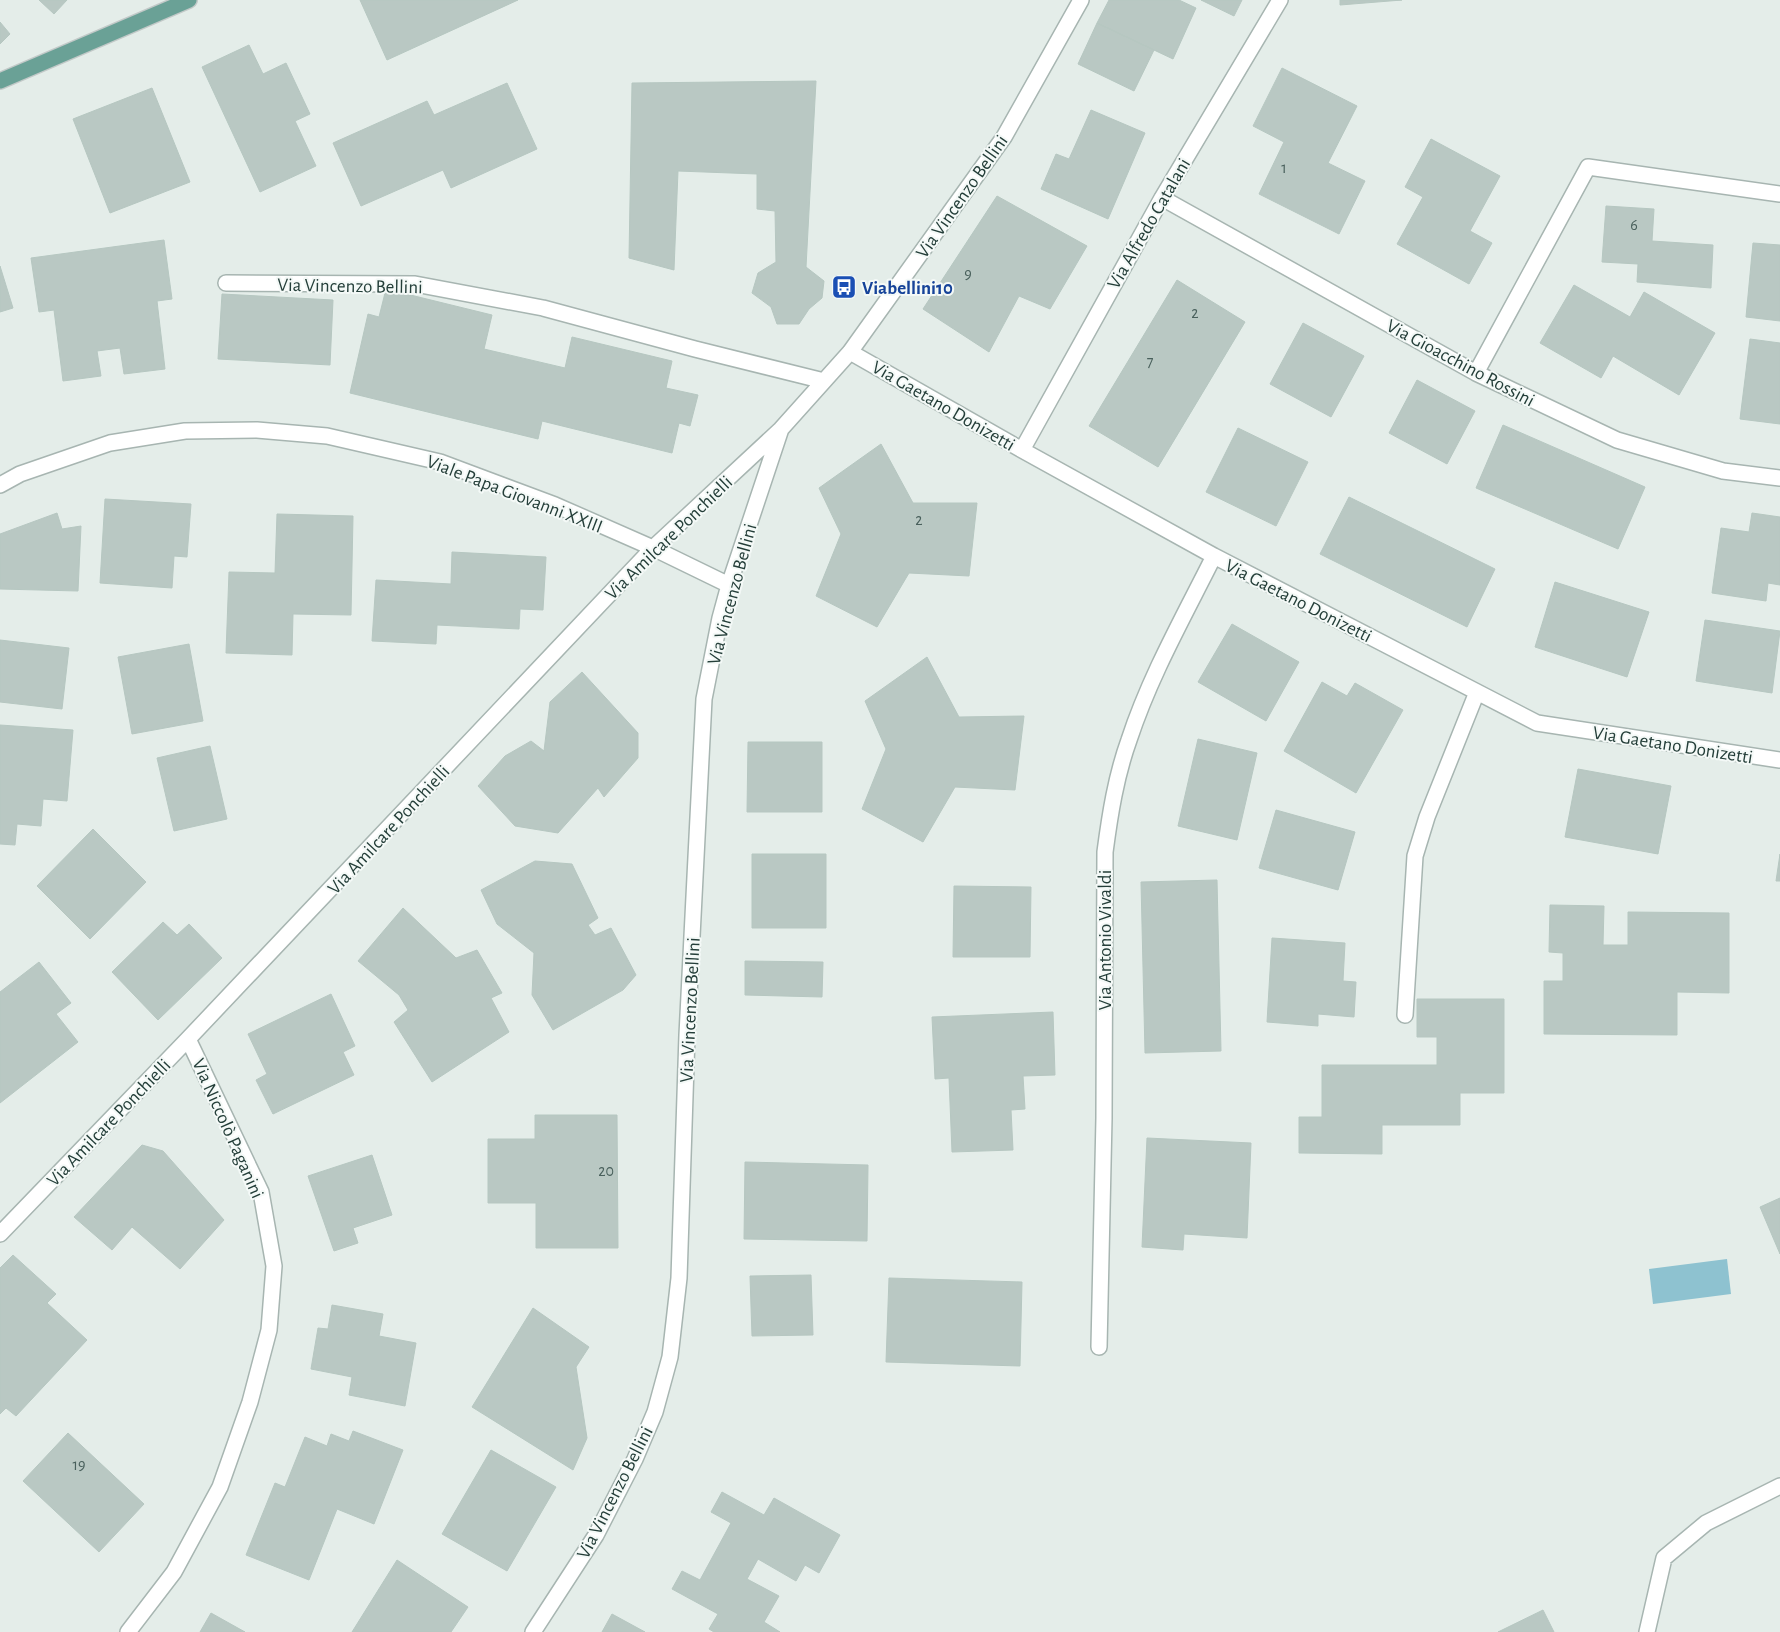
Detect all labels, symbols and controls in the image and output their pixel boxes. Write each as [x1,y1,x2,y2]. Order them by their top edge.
street label: Via Vincenzo Bellini [913,132,1012,262]
street label: Via Alfredo Catalani [1104,155,1194,292]
house number: 1 [1281,160,1287,176]
house number: 6 [1630,217,1638,233]
house number: 9 [964,266,972,282]
bus stop icon: Viabellini10 [831,274,857,300]
street label: Via Vincenzo Bellini [277,276,423,297]
place label: Viabellini10 [862,279,953,298]
house number: 2 [1191,305,1199,321]
street label: Via Gioacchino Rossini [1383,316,1538,410]
house number: 7 [1147,354,1154,370]
street label: Via Gaetano Donizetti [868,358,1018,455]
street label: Viale Papa Giovanni XXIII [424,452,605,537]
street label: Via Amilcare Ponchielli [602,473,736,604]
house number: 2 [915,512,923,528]
street label: Via Vincenzo Bellini [704,522,760,667]
street label: Via Gaetano Donizetti [1222,556,1375,647]
street label: Via Gaetano Donizetti [1591,723,1754,768]
street label: Via Amilcare Ponchielli [325,762,454,898]
street label: Via Antonio Vivaldi [1096,870,1115,1010]
street label: Via Vincenzo Bellini [677,937,704,1083]
street label: Via Amilcare Ponchielli [44,1056,175,1190]
street label: Via Niccolò Paganini [188,1056,267,1201]
house number: 20 [598,1163,614,1179]
street label: Via Vincenzo Bellini [574,1424,657,1562]
house number: 19 [72,1457,86,1473]

